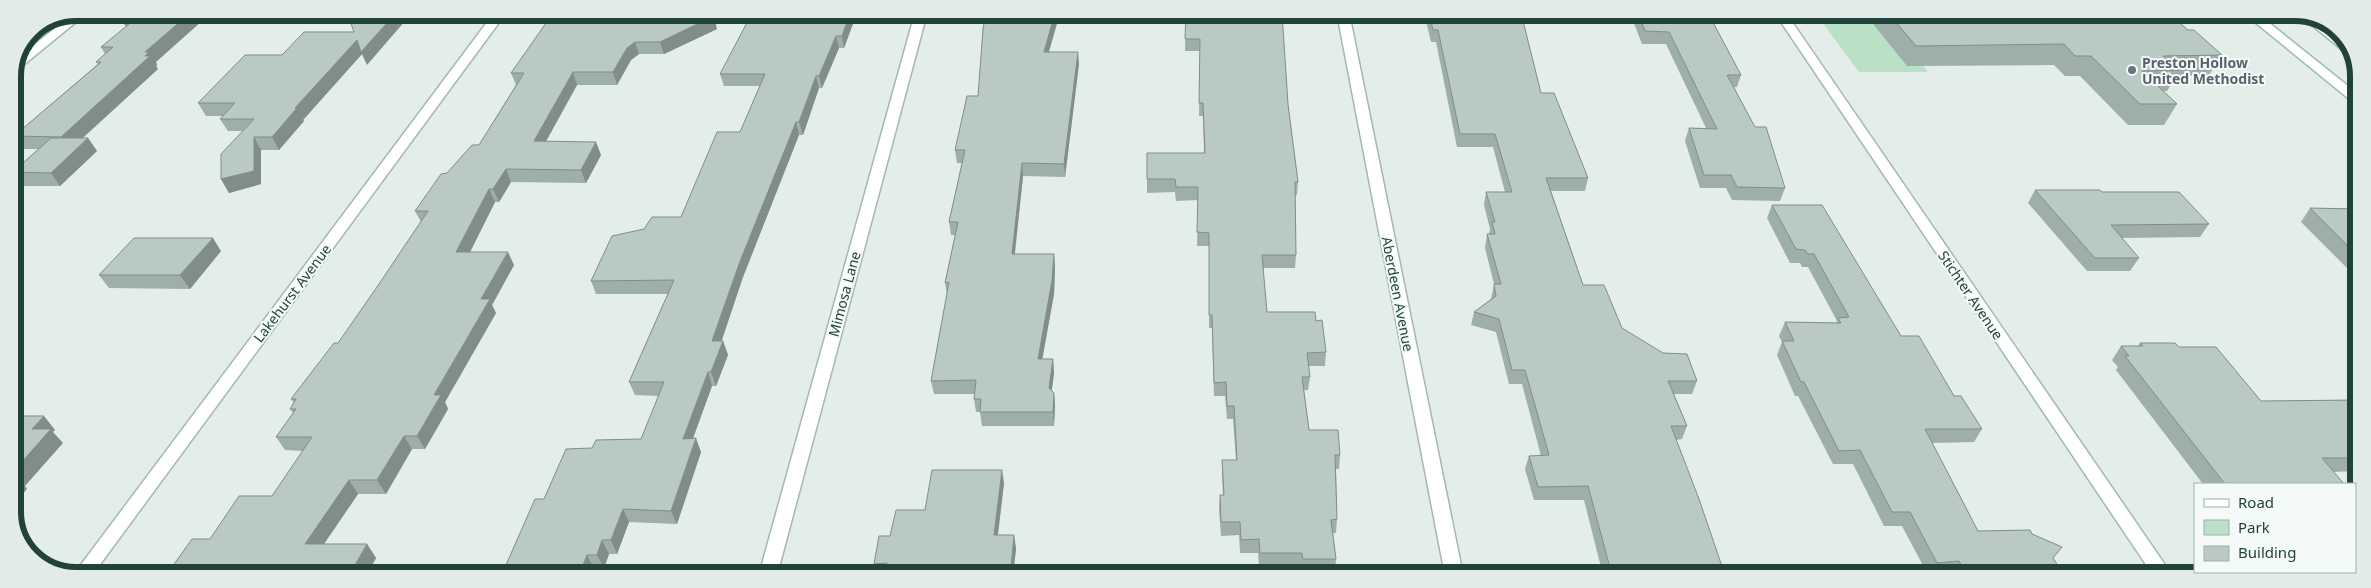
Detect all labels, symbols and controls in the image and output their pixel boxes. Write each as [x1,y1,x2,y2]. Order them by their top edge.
place label: Preston Hollow United Methodist [2142,53,2264,88]
marker: Preston Hollow United Methodist [2126,64,2138,76]
street label: Aberdeen Avenue [1378,235,1418,353]
street label: Lakehurst Avenue [249,240,335,346]
street label: Stichter Avenue [1934,247,2008,343]
street label: Mimosa Lane [823,249,865,339]
legend [2194,483,2356,573]
text: Road [2238,492,2274,512]
text: Park [2238,517,2270,537]
text: Building [2238,542,2296,562]

